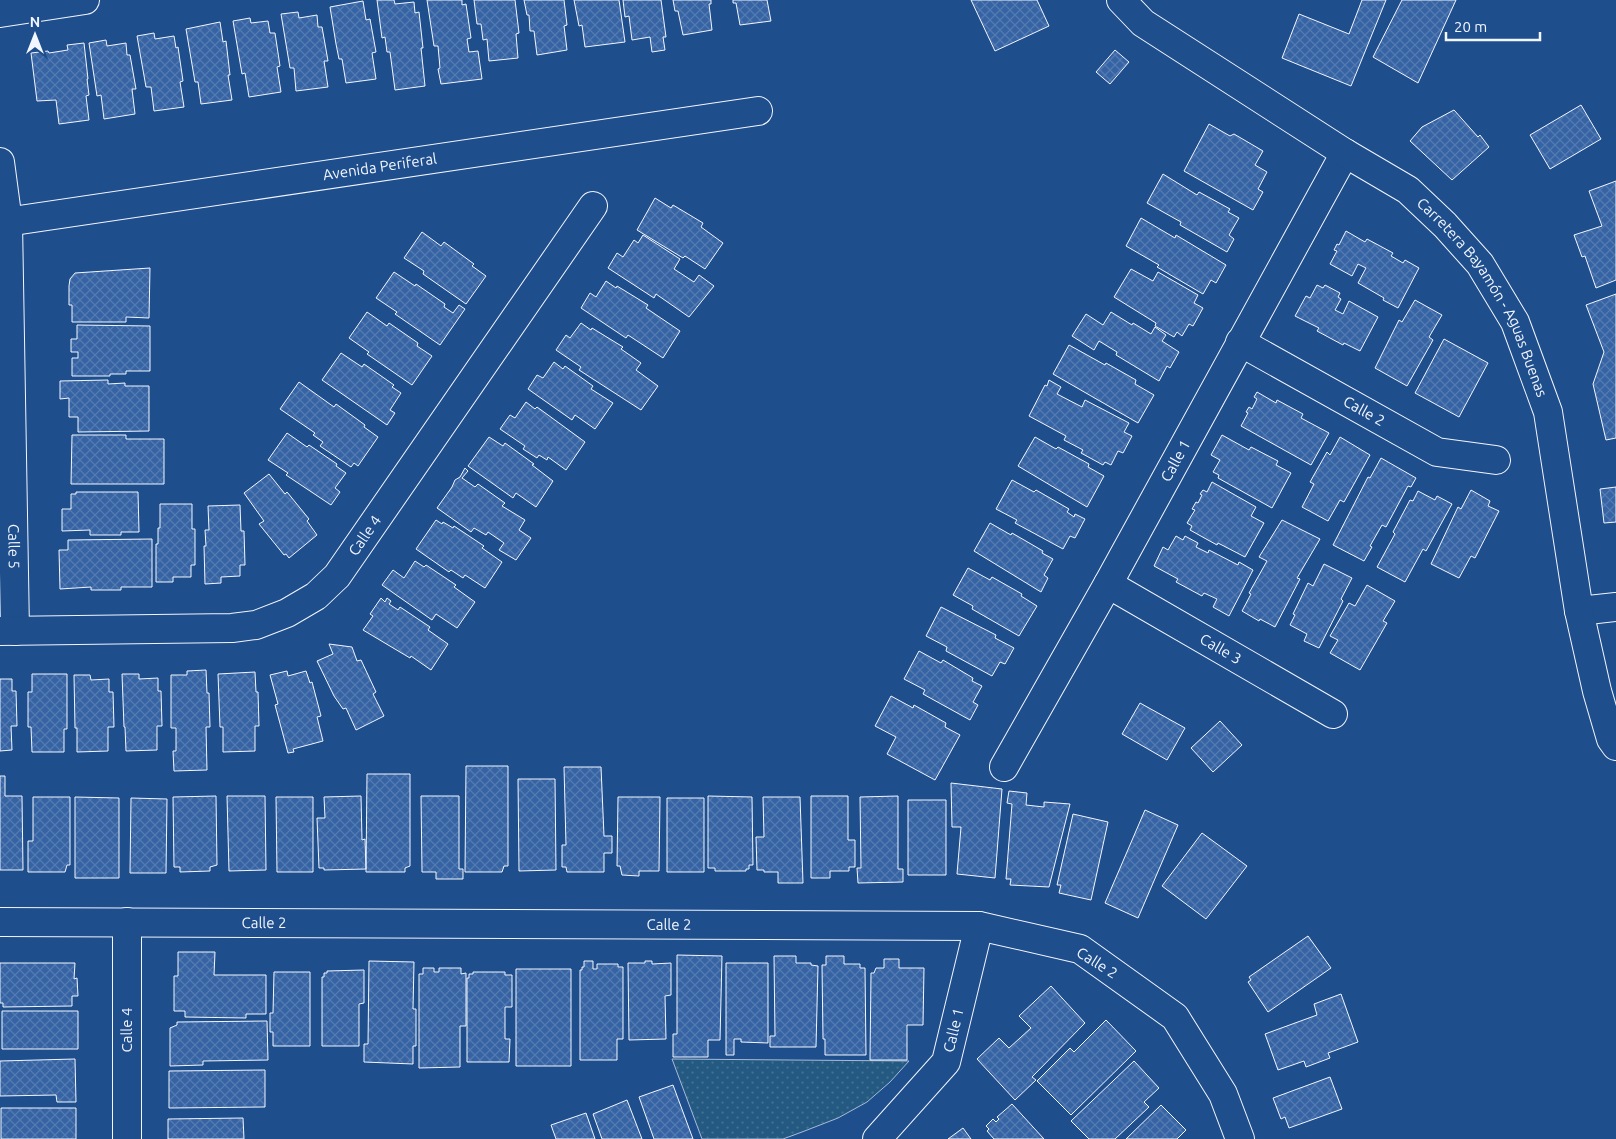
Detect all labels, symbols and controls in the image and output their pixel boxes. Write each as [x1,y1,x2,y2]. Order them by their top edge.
north arrow [10,10,60,60]
scale bar [1446,10,1540,42]
text: N [30,14,40,30]
text: 20 m [1454,18,1487,35]
street label: Avenida Periferal [322,150,438,183]
street label: Carretera Bayamón - Aguas Buenas [1414,194,1551,399]
street label: Calle 2 [1340,392,1388,429]
street label: Calle 1 [1157,437,1194,484]
street label: Calle 4 [345,512,384,559]
street label: Calle 5 [5,524,23,569]
street label: Calle 3 [1197,630,1245,667]
street label: Calle 2 [241,914,287,931]
street label: Calle 2 [646,916,692,933]
street label: Calle 2 [1074,943,1121,982]
street label: Calle 1 [940,1006,967,1054]
street label: Calle 4 [118,1008,135,1052]

